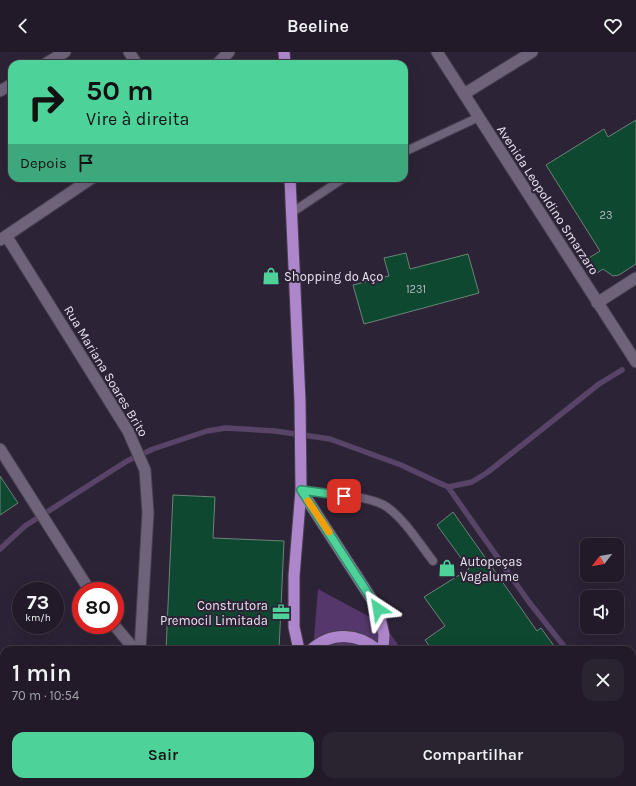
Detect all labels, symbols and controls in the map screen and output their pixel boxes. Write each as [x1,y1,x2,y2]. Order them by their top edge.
icon: back [12,15,34,37]
text: Beeline [287,15,349,37]
icon: heart [602,15,624,37]
text: 50 m [86,74,154,107]
icon: right [20,76,72,128]
text: Vire à direita [86,108,190,130]
street label: Avenida Leopoldino Smarzaro [494,123,602,277]
icon: arrive [75,152,97,174]
text: Depois [20,154,67,172]
house number: 23 [600,209,612,222]
shop icon: Shopping do Aço [261,266,281,286]
place label: Shopping do Aço [284,269,383,284]
house number: 1231 [406,283,426,296]
street label: Rua Mariana Soares Brito [61,303,151,439]
pin [327,479,361,513]
icon: arrive [333,485,355,507]
north arrow [580,538,624,582]
map controls [580,538,624,634]
place label: Autopeças Vagalume [460,554,522,584]
shop icon: Autopeças Vagalume [437,558,457,578]
speed limit sign: 80 [72,582,124,634]
position arrow [357,588,399,630]
button: sound [580,590,624,634]
text: 73 [27,591,49,614]
place label: Construtora Premocil Limitada [160,598,268,628]
office icon: Construtora Premocil Limitada [271,602,291,622]
text: km/h [25,612,51,624]
text: 1 min [12,659,72,687]
button: close [582,659,624,701]
text: 70 m · 10:54 [12,688,79,703]
button: Sair [12,732,314,778]
button: Compartilhar [322,732,624,778]

